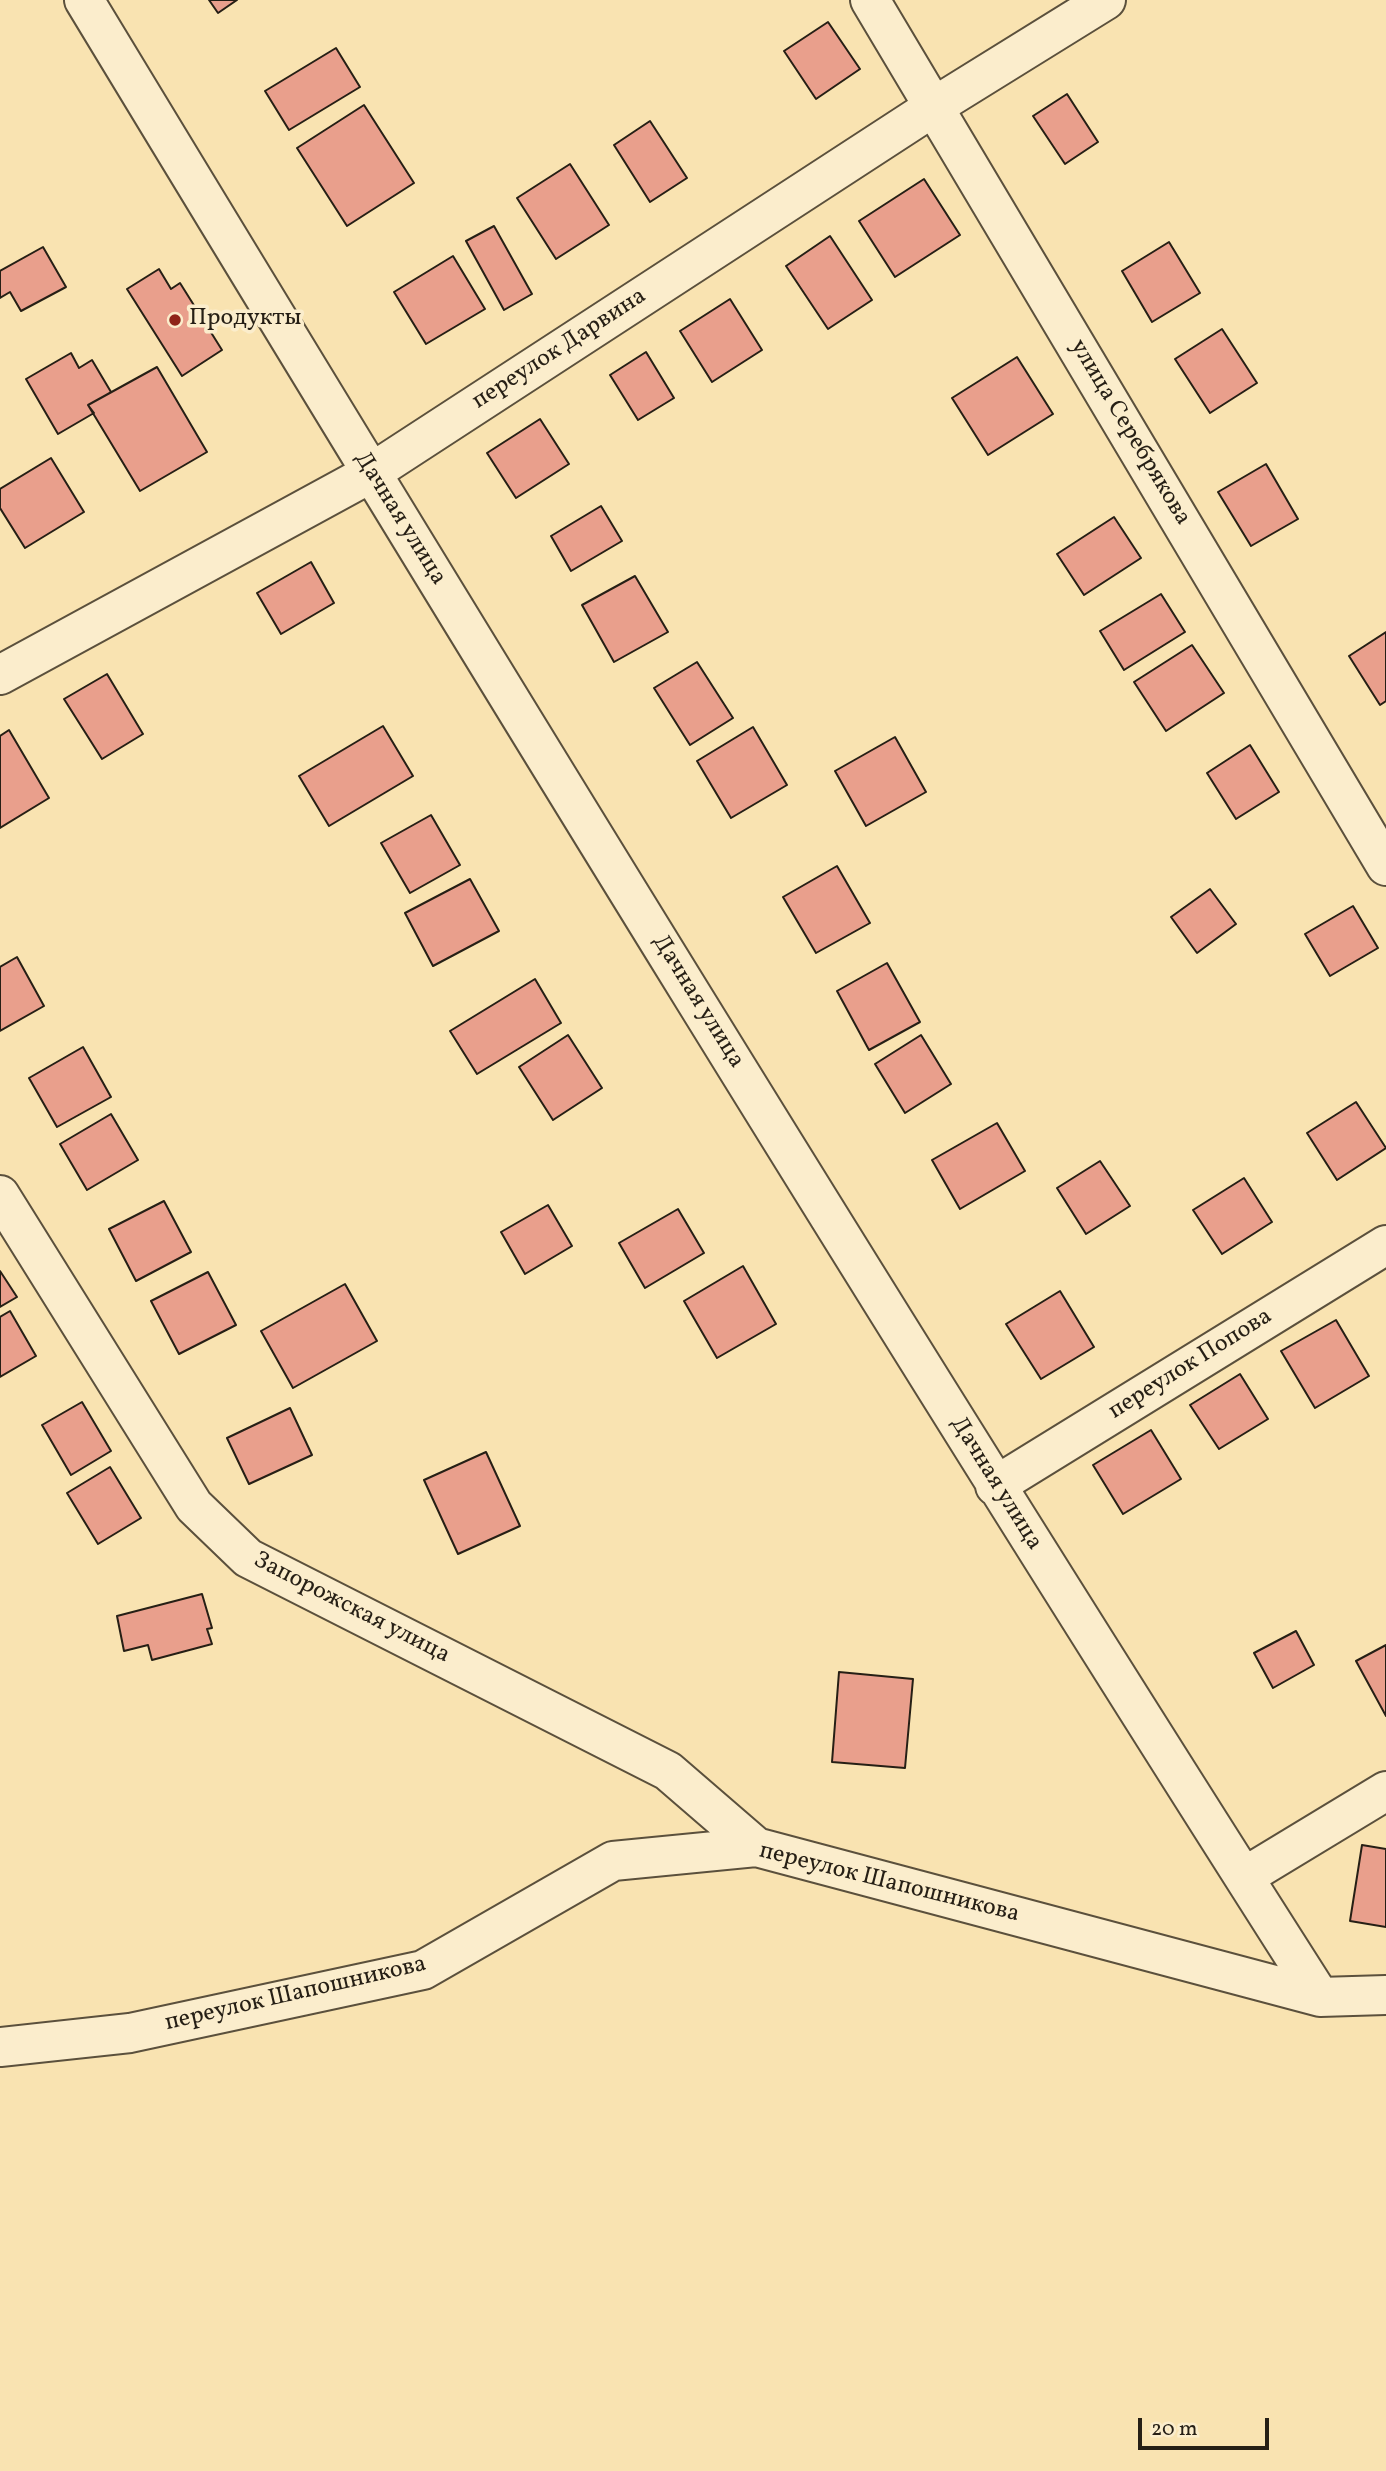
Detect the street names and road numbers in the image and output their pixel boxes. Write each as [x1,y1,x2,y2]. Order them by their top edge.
street label: переулок Дарвина [468,283,652,417]
street label: улица Серебрякова [1062,335,1196,531]
street label: Дачная улица [347,447,451,591]
street label: Дачная улица [645,930,749,1074]
street label: переулок Попова [1104,1303,1278,1427]
street label: Дачная улица [943,1412,1047,1556]
street label: Запорожская улица [248,1547,454,1671]
street label: переулок Шапошникова [756,1838,1022,1930]
street label: переулок Шапошникова [162,1951,430,2039]

